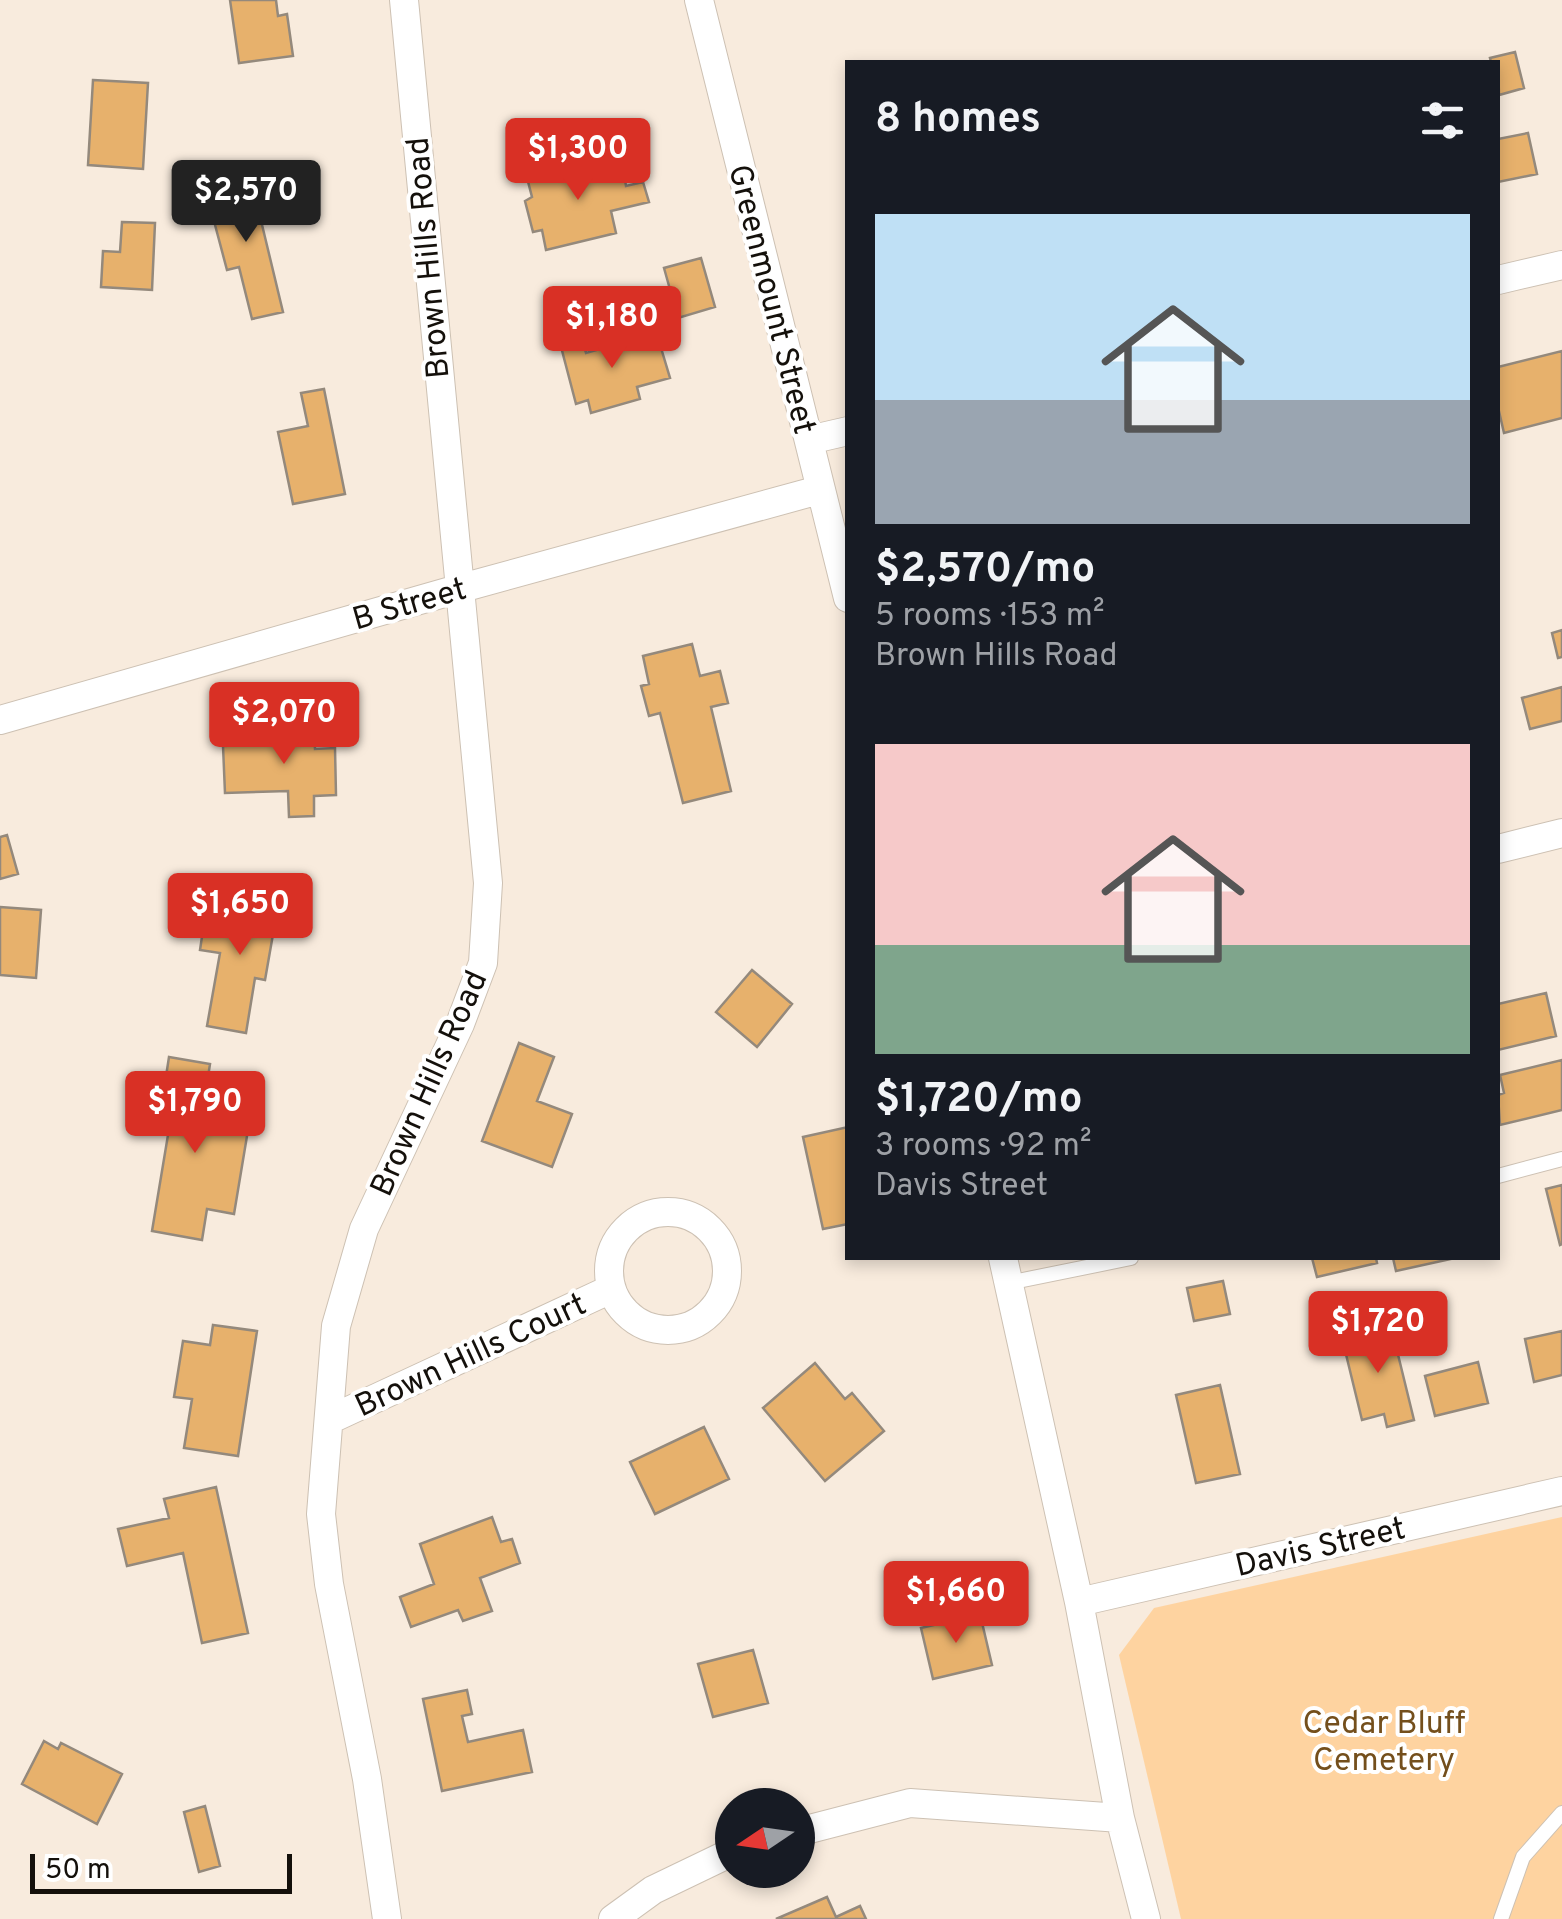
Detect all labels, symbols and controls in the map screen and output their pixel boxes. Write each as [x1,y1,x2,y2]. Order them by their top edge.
icon: filters [1415,93,1470,148]
text: 8 homes [875,94,1041,147]
pin: $1,300 [497,118,659,203]
text: $1,300 [527,130,629,170]
street label: Brown Hills Road [399,135,460,380]
pin: $2,570 [165,160,327,245]
street label: Greenmount Street [717,161,823,439]
text: $2,570 [194,172,298,212]
icon: home [1083,279,1263,459]
pin: $1,180 [531,286,693,371]
text: $1,180 [565,298,659,338]
text: $2,570/mo [875,544,1095,597]
street label: B Street [348,571,471,641]
text: 5 rooms · 153 m² [875,597,1105,637]
text: Brown Hills Road [875,637,1118,677]
pin: $2,070 [203,682,365,767]
text: $2,070 [231,694,337,734]
icon: home [1083,809,1263,989]
pin: $1,650 [159,873,321,958]
text: $1,650 [190,885,290,925]
street label: Brown Hills Road [363,965,498,1203]
pin: $1,790 [114,1071,276,1156]
text: $1,720/mo [875,1074,1082,1127]
text: $1,790 [147,1083,243,1123]
text: 3 rooms · 92 m² [875,1127,1092,1167]
text: Davis Street [875,1167,1048,1207]
street label: Brown Hills Court [349,1286,593,1428]
pin: $1,720 [1297,1291,1459,1376]
text: $1,720 [1331,1303,1425,1343]
street label: Davis Street [1232,1510,1410,1588]
pin: $1,660 [875,1561,1037,1646]
text: $1,660 [906,1573,1006,1613]
park label: Cedar Bluff Cemetery [1303,1705,1466,1782]
north arrow [715,1788,815,1888]
map controls [715,1788,815,1888]
scale bar [30,1849,292,1894]
text: 50 m [45,1853,111,1889]

